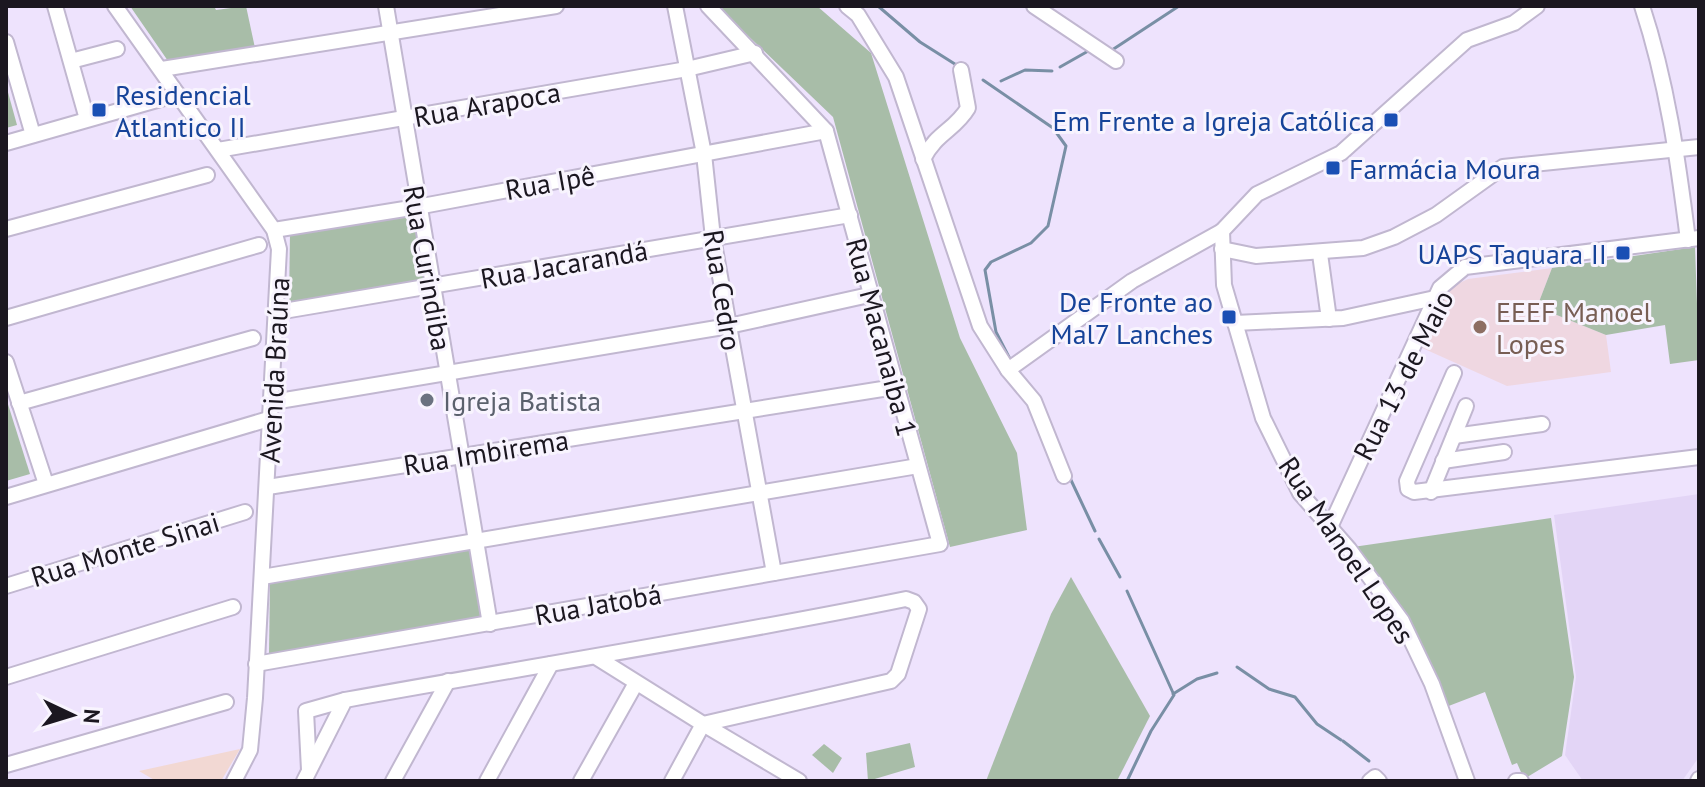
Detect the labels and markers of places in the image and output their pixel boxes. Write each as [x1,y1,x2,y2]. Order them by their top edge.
place label: Residencial Atlantico II [115,76,251,145]
marker: Residencial Atlantico II [90,101,108,119]
place label: Em Frente a Igreja Católica [1052,102,1375,139]
marker: Em Frente a Igreja Católica [1382,111,1400,129]
place label: Farmácia Moura [1349,150,1541,187]
marker: Farmácia Moura [1324,159,1342,177]
place label: UAPS Taquara II [1418,235,1607,272]
marker: UAPS Taquara II [1614,244,1632,262]
place label: De Fronte ao Mal7 Lanches [1050,283,1213,352]
place label: EEEF Manoel Lopes [1496,293,1652,362]
marker: De Fronte ao Mal7 Lanches [1220,308,1238,326]
marker: EEEF Manoel Lopes [1471,318,1489,336]
place label: Igreja Batista [443,382,601,419]
marker: Igreja Batista [418,391,436,409]

